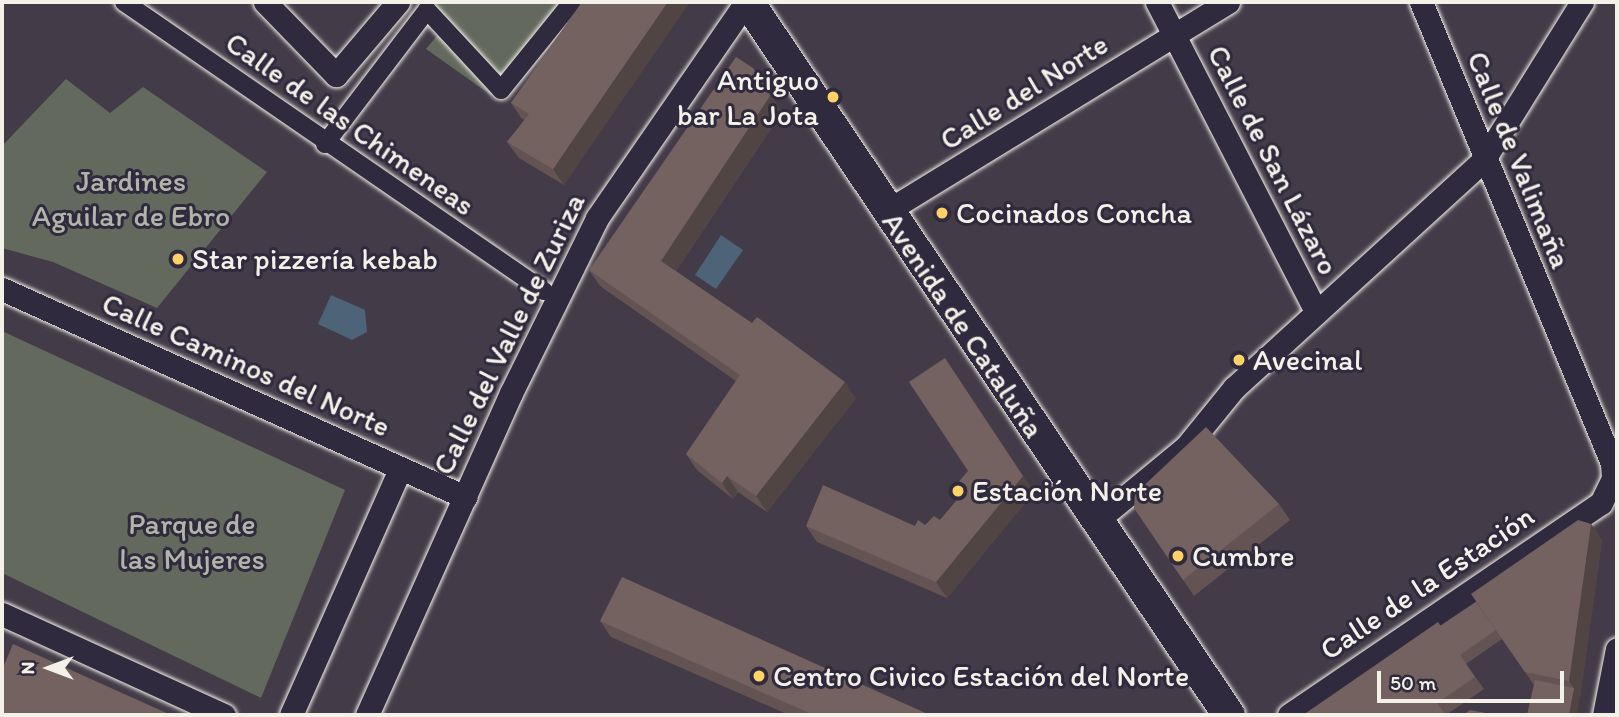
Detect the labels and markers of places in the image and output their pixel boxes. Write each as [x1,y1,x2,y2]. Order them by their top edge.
place label: Antiguo bar La Jota [677,62,819,132]
marker: Antiguo bar La Jota [825,89,841,105]
place label: Cocinados Concha [956,195,1192,231]
marker: Cocinados Concha [934,205,950,221]
place label: Star pizzería kebab [192,241,437,277]
marker: Star pizzería kebab [170,251,186,267]
place label: Avecinal [1253,342,1362,378]
marker: Avecinal [1231,352,1247,368]
place label: Estación Norte [972,473,1163,509]
marker: Estación Norte [950,483,966,499]
place label: Cumbre [1192,538,1295,574]
marker: Cumbre [1170,548,1186,564]
place label: Centro Civico Estación del Norte [773,658,1189,694]
marker: Centro Civico Estación del Norte [751,668,767,684]

